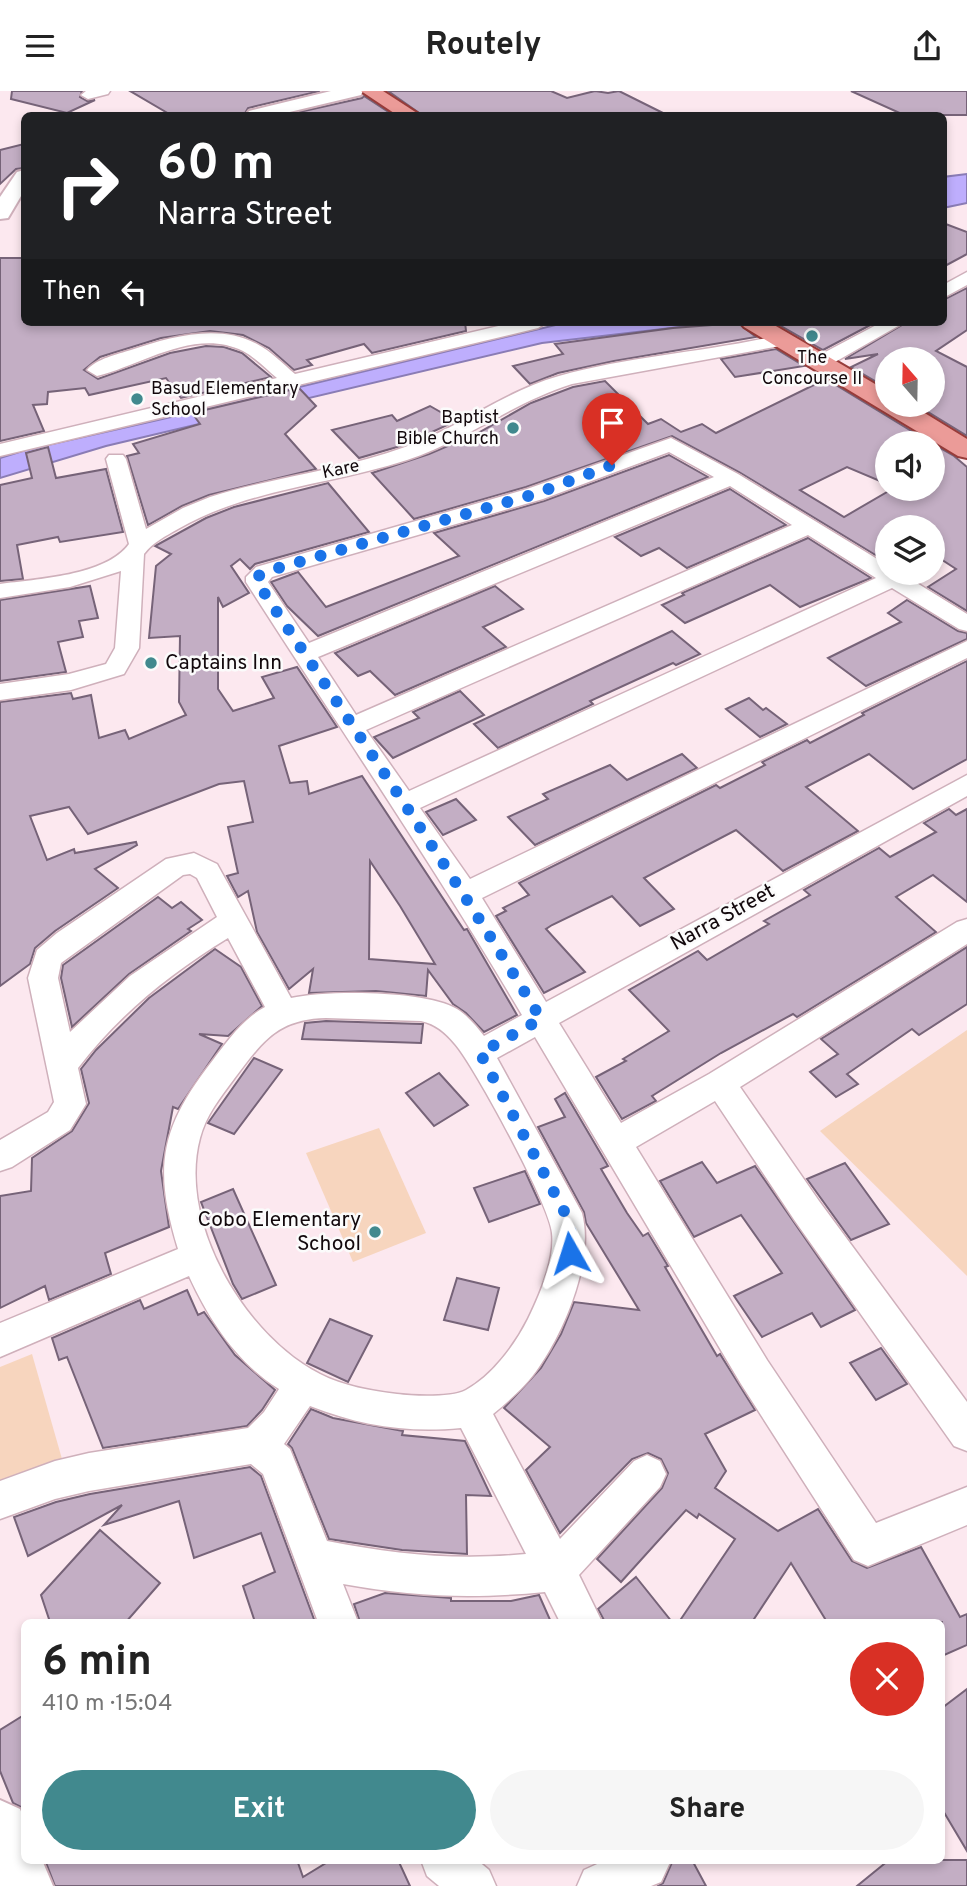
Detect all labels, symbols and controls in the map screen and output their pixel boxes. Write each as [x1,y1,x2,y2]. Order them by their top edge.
text: Routely [426,26,541,66]
icon: menu [21,27,59,65]
icon: share [908,27,946,65]
text: 60 m [157,135,275,197]
icon: right [42,140,133,231]
text: Narra Street [157,196,333,236]
icon: left [115,273,153,311]
text: Then [42,276,101,309]
marker: The Concourse II [804,328,820,344]
place label: The Concourse II [762,347,862,391]
north arrow [875,347,945,417]
map controls [875,347,945,585]
place label: Basud Elementary School [151,378,299,422]
marker: Basud Elementary School [129,391,145,407]
pin [582,393,642,465]
icon: arrive [593,404,631,442]
place label: Baptist Bible Church [396,407,499,451]
marker: Baptist Bible Church [505,420,521,436]
button: sound [875,431,945,501]
street label: Kare [320,455,362,485]
button: layers [875,515,945,585]
place label: Captains Inn [165,650,282,677]
marker: Captains Inn [143,655,159,671]
street label: Narra Street [666,878,780,958]
place label: Cobo Elementary School [198,1207,361,1258]
position arrow [533,1216,607,1290]
marker: Cobo Elementary School [367,1224,383,1240]
text: 6 min [42,1637,152,1690]
button: close [850,1642,924,1716]
text: 410 m · 15:04 [42,1690,172,1719]
button: Exit [42,1770,476,1850]
button: Share [490,1770,924,1850]

